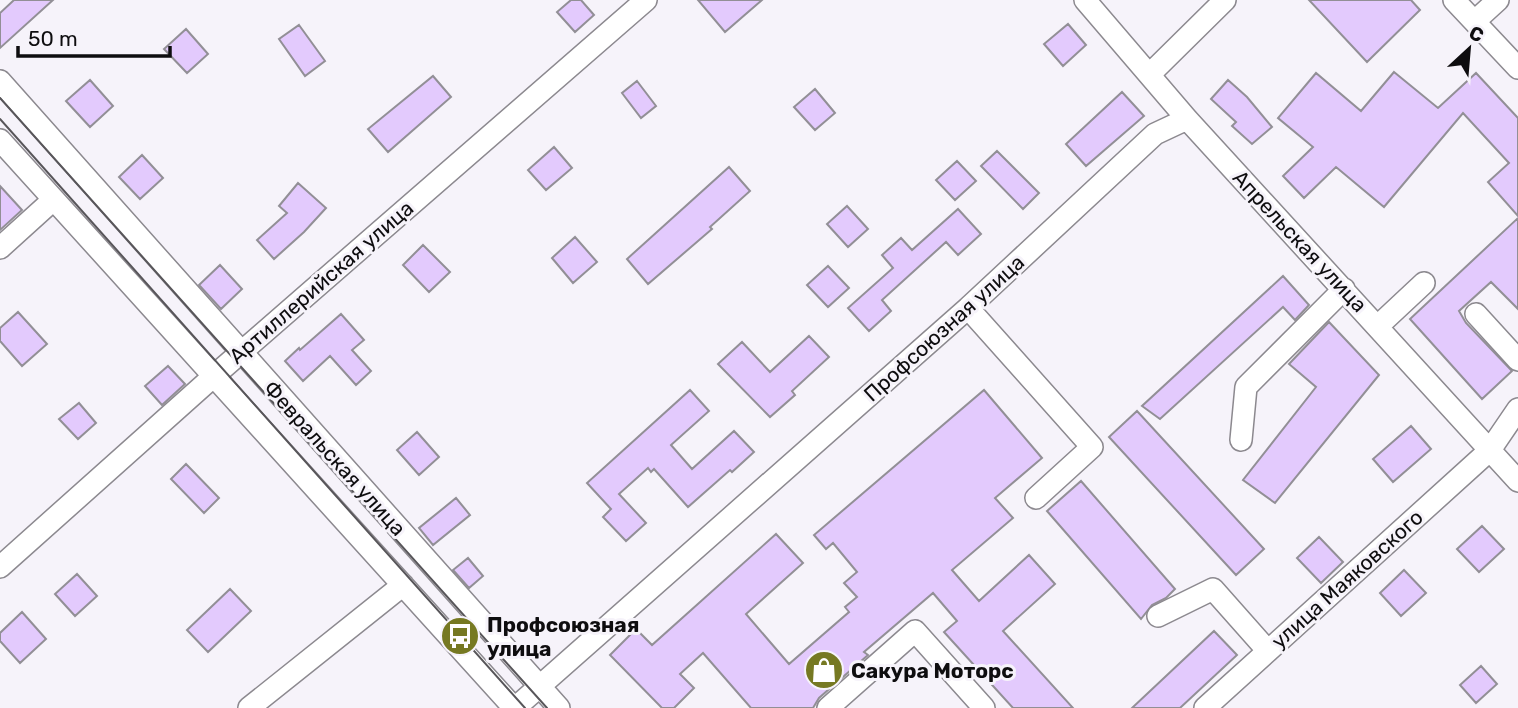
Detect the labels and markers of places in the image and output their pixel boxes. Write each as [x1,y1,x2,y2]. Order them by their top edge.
place label: Профсоюзная улица [487,612,639,661]
bus stop icon: Профсоюзная улица [439,615,481,657]
shop icon: Сакура Моторс [803,649,845,691]
place label: Сакура Моторс [851,658,1014,683]

